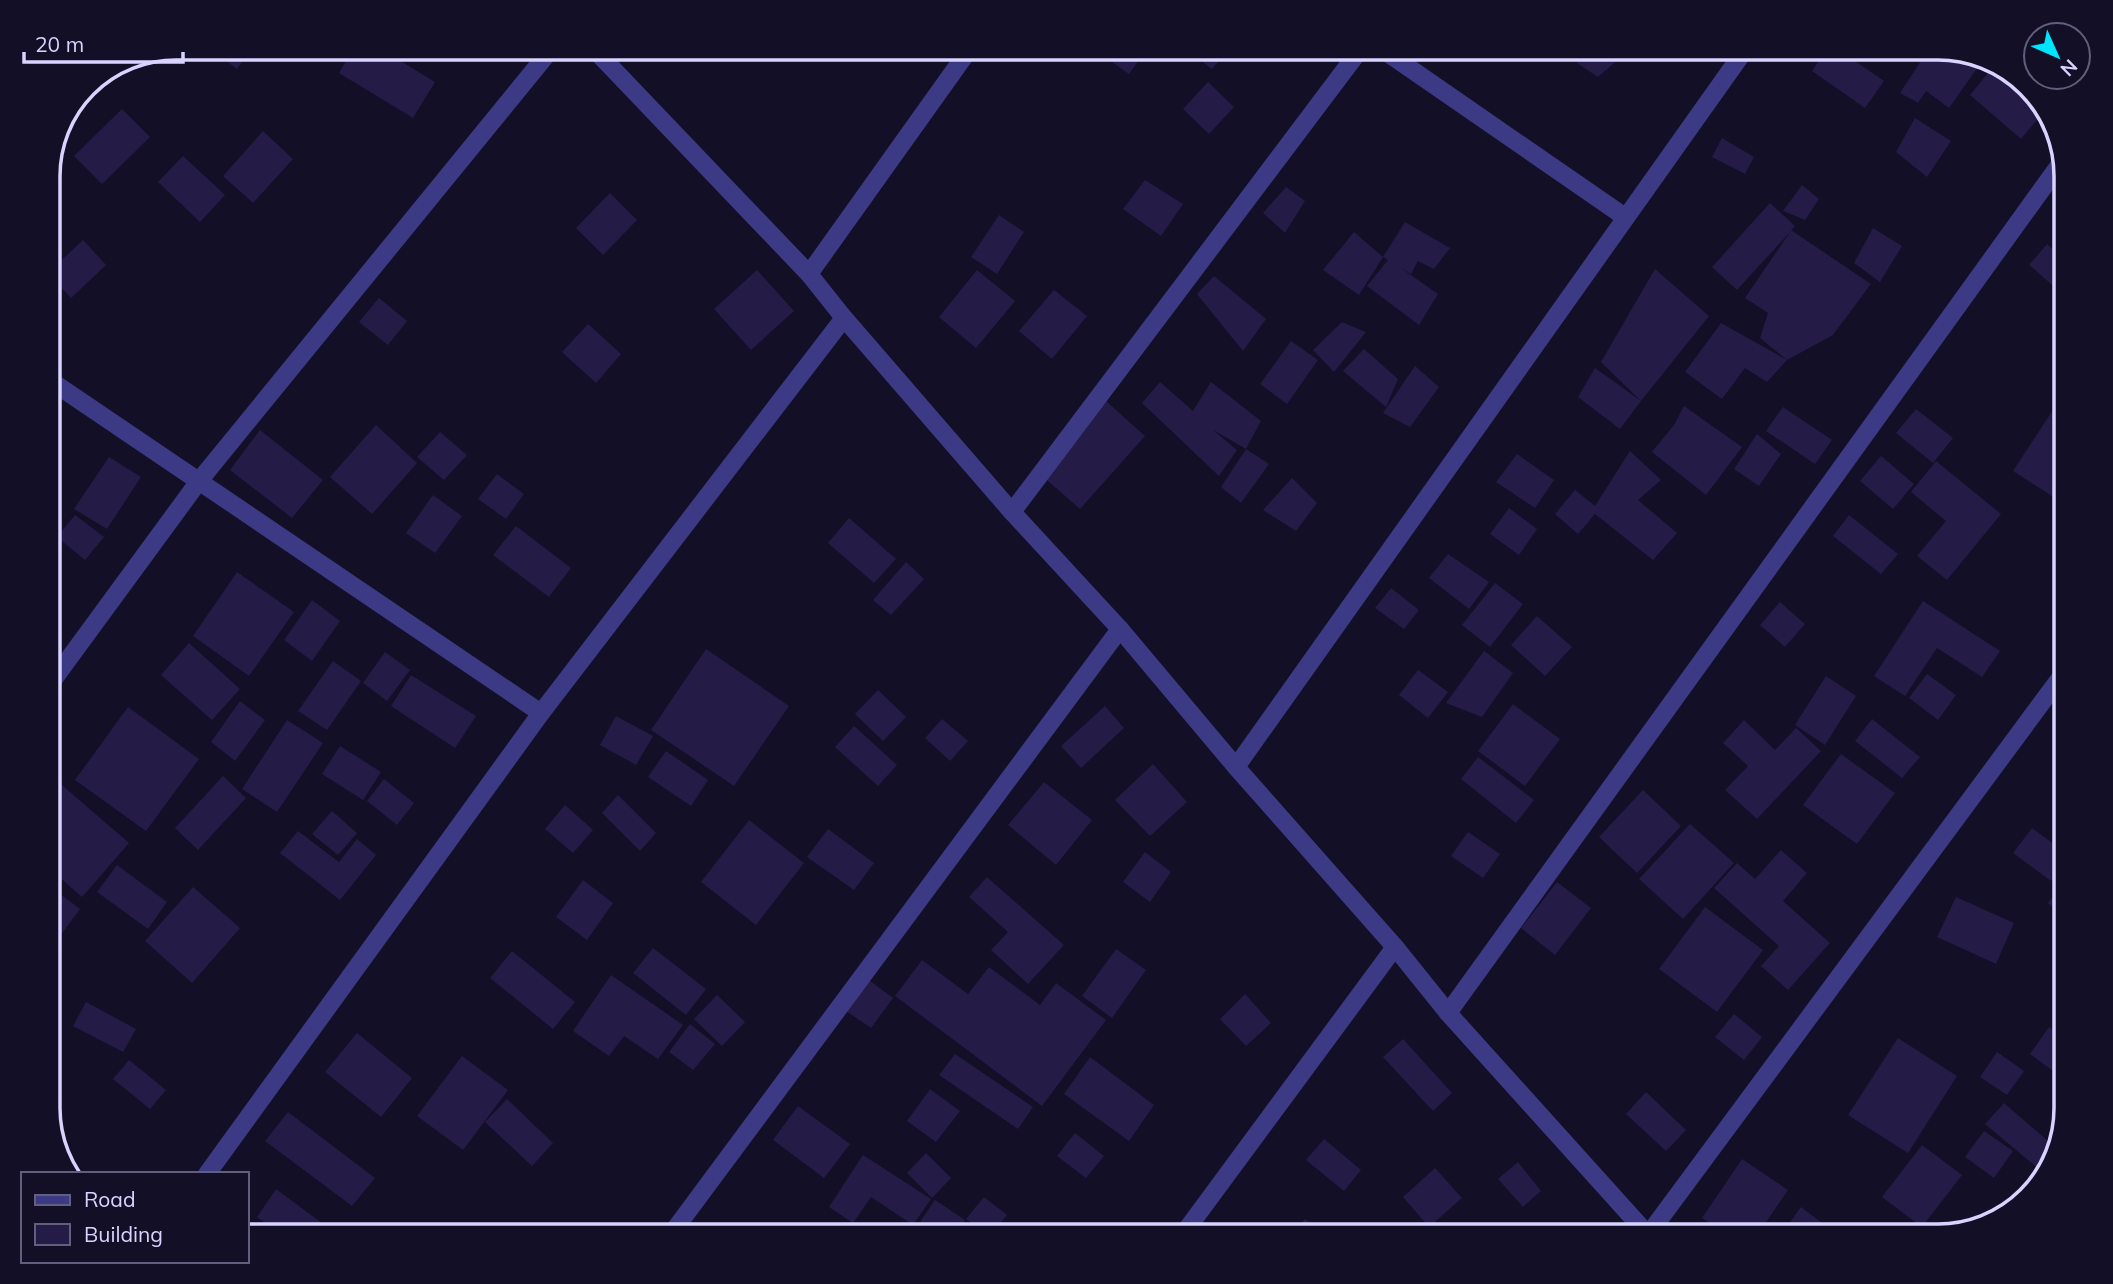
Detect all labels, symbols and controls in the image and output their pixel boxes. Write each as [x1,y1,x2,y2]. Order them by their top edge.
scale bar [24,21,184,65]
north arrow [2022,21,2092,91]
text: 20 m [35,31,84,57]
text: N [2055,54,2083,82]
legend [21,1172,248,1263]
text: Road [84,1186,135,1212]
text: Building [84,1221,163,1247]

